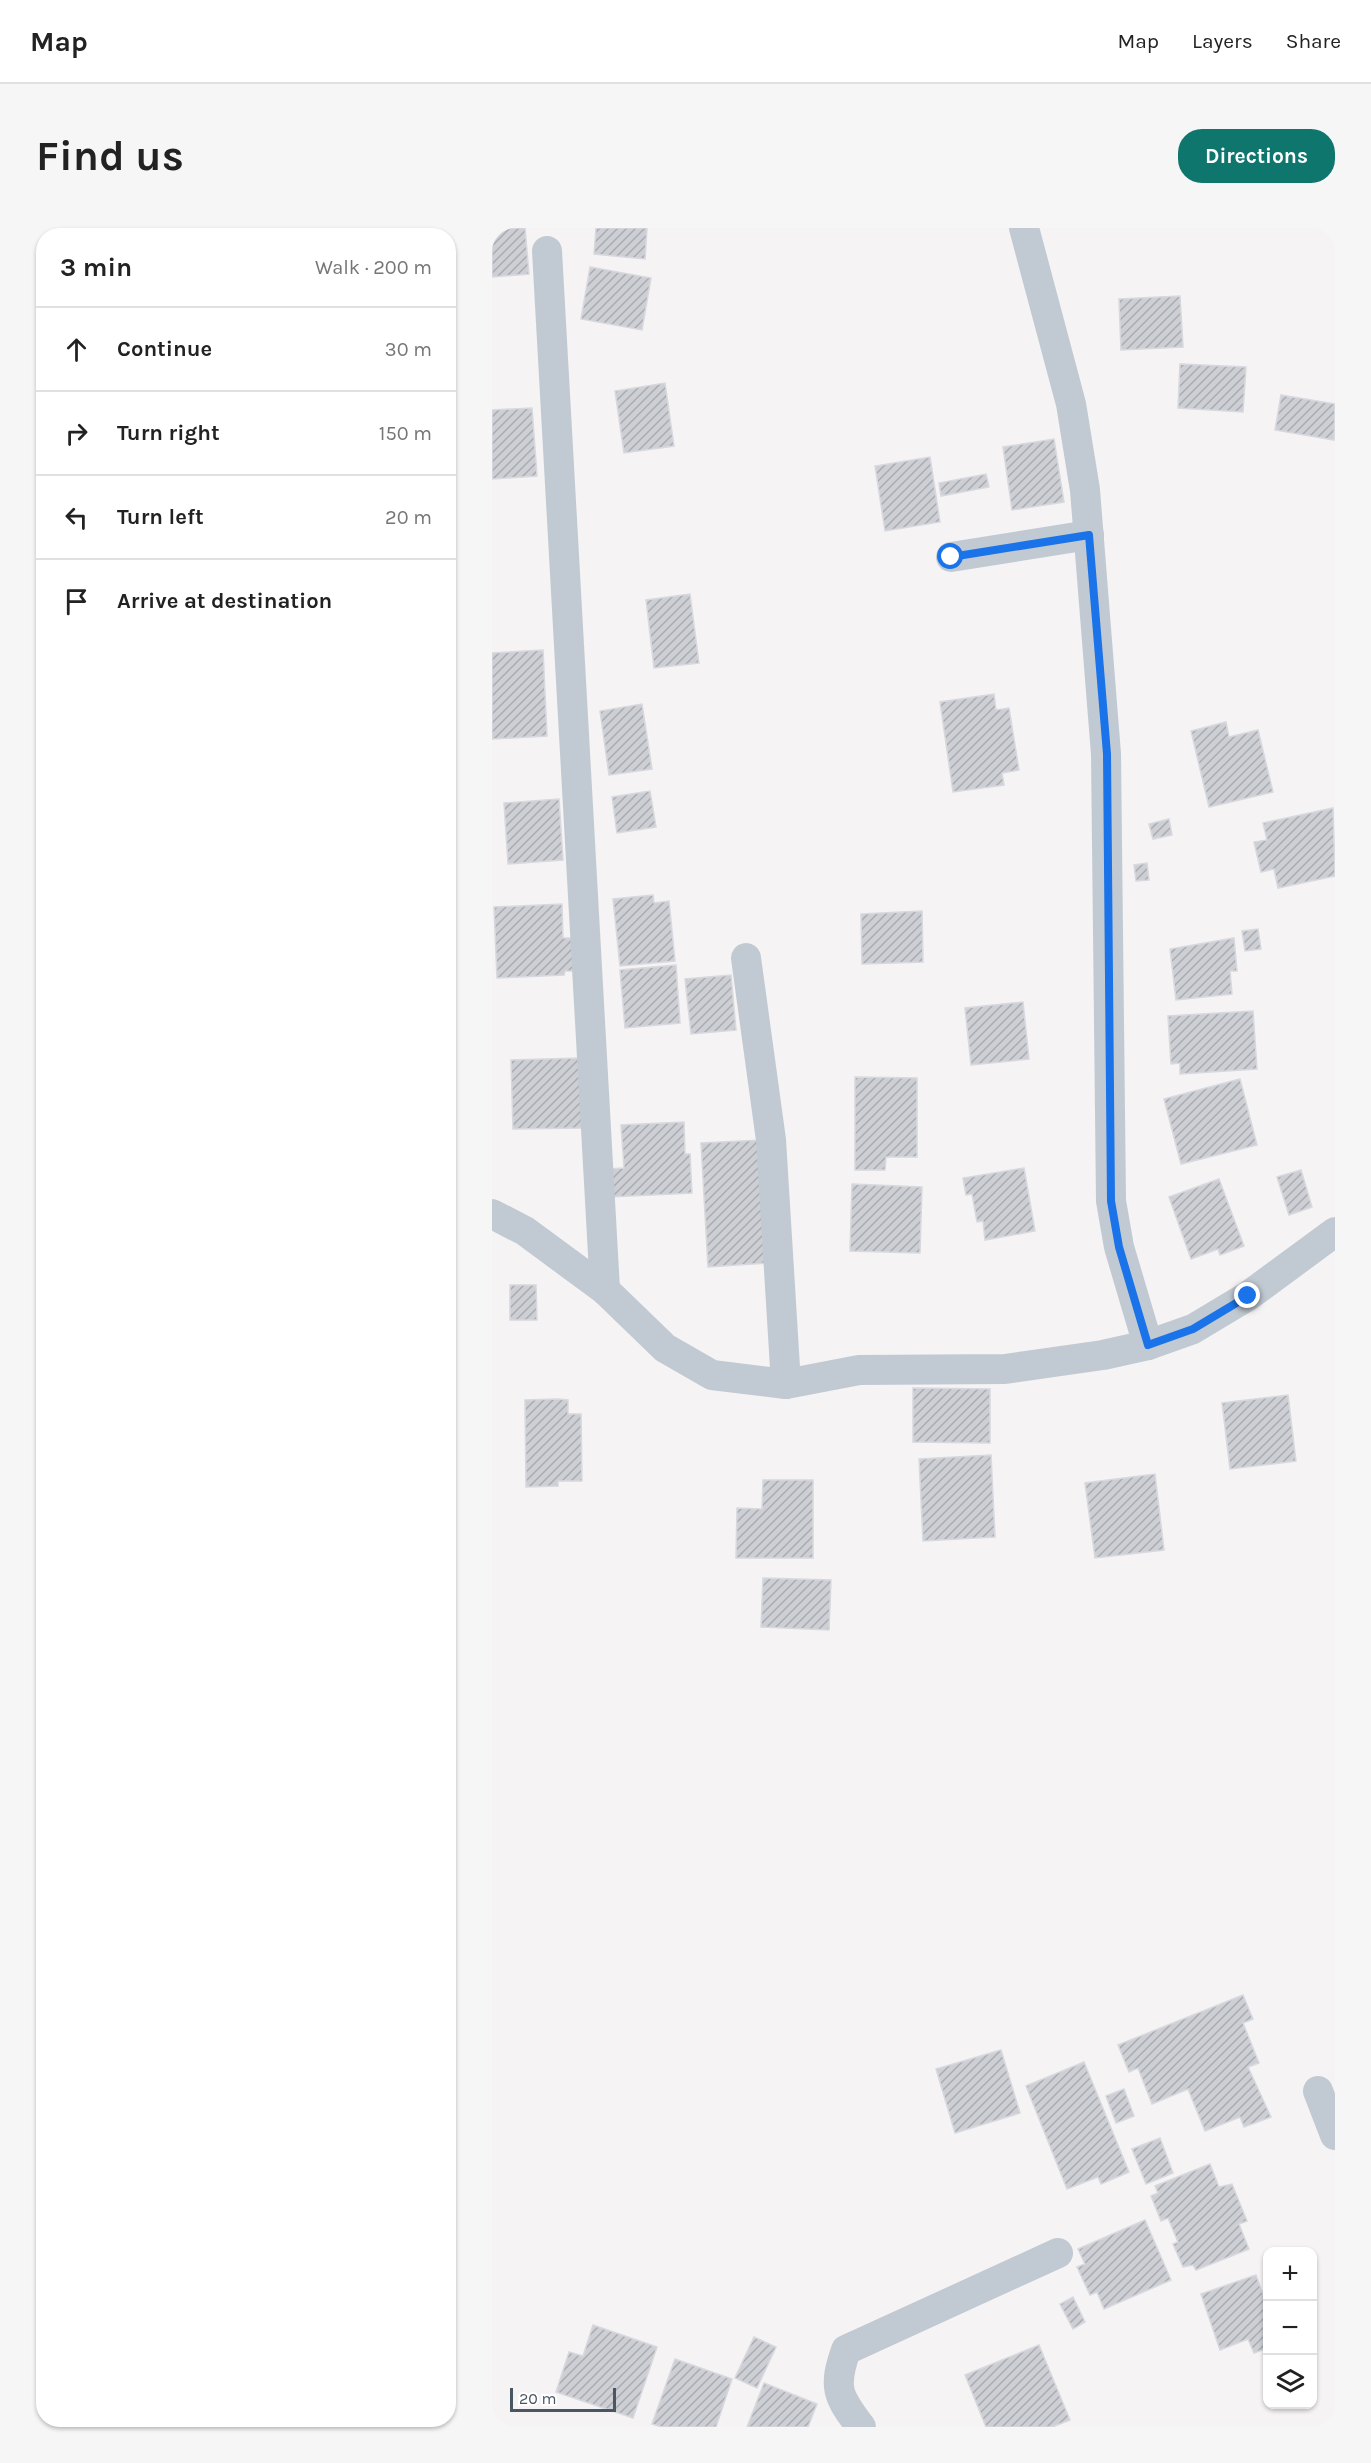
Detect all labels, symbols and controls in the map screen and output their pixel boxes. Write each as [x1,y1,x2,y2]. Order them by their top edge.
text: Map [30,25,88,58]
text: Map [1117,29,1159,53]
text: Layers [1192,29,1253,53]
text: Share [1286,29,1341,53]
button: Directions [1178,129,1335,183]
text: Find us [36,131,184,181]
text: 3 min [60,252,132,283]
text: Walk · 200 m [315,256,432,279]
icon: ahead [60,333,93,366]
text: Continue [117,336,212,362]
text: 30 m [385,338,432,361]
icon: right [60,417,93,450]
text: Turn right [117,420,220,446]
text: 150 m [379,422,432,445]
icon: left [60,501,93,534]
text: Turn left [117,504,204,530]
text: 20 m [385,506,432,529]
route start [937,543,963,569]
icon: arrive [60,585,93,618]
text: Arrive at destination [117,588,332,614]
route end [1234,1282,1260,1308]
map controls [1263,2247,1317,2409]
button: + [1263,2247,1317,2301]
button: − [1263,2301,1317,2355]
button: layers [1263,2355,1317,2409]
scale bar [510,2385,616,2412]
text: 20 m [519,2389,557,2408]

